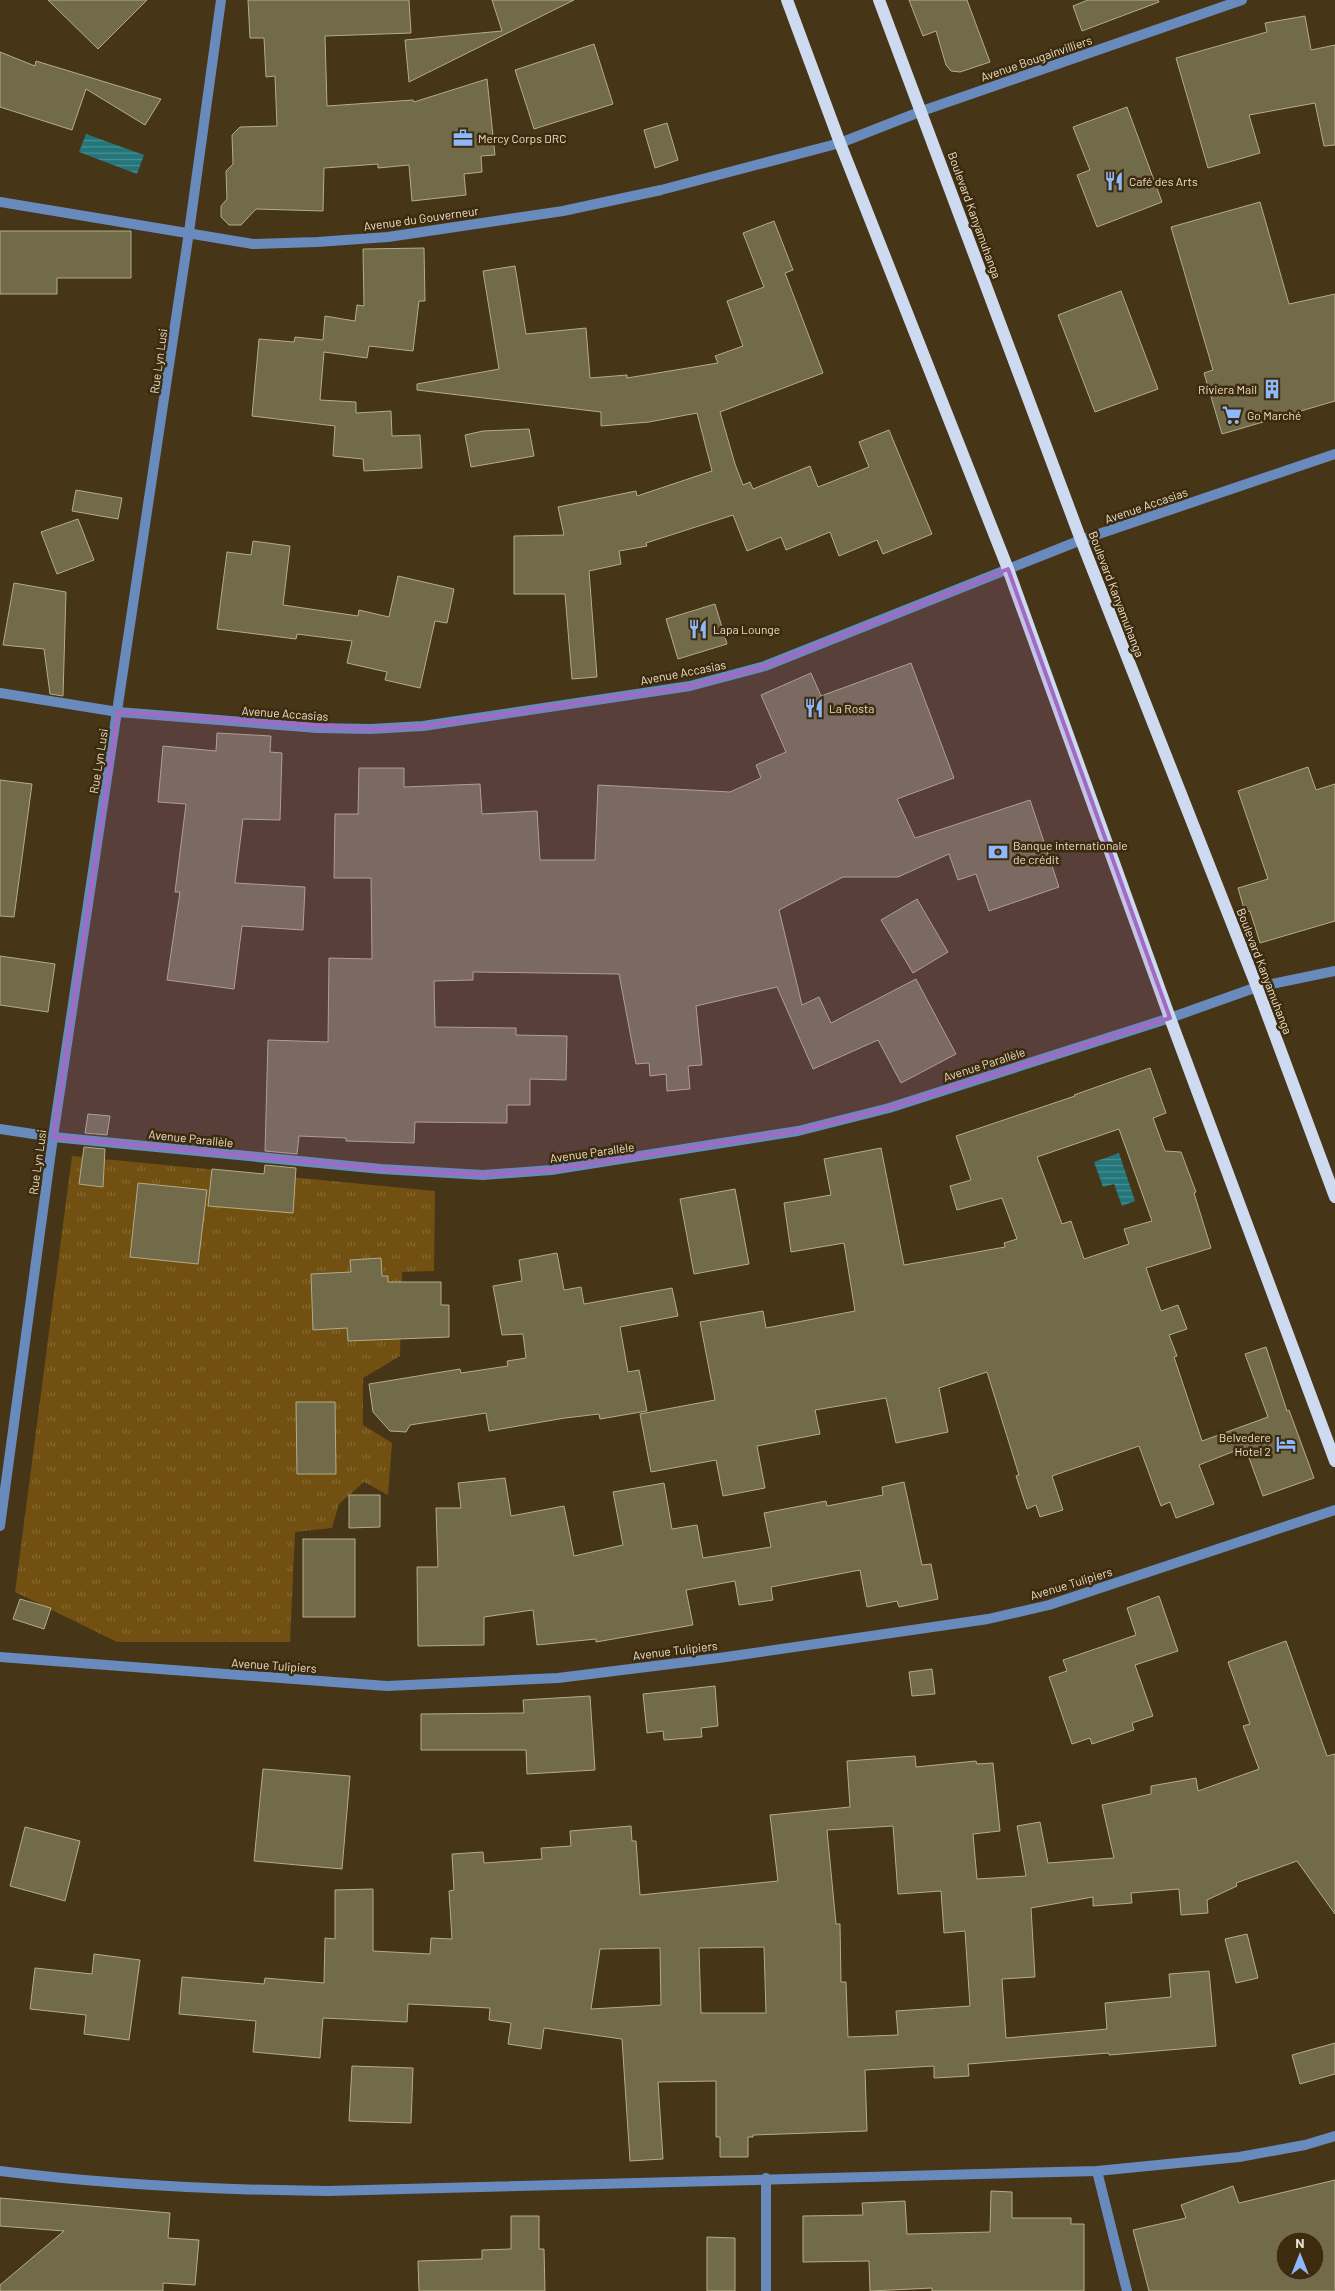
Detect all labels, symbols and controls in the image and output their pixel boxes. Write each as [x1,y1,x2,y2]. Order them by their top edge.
street label: Avenue Bougainvilliers [978,32,1094,84]
office icon: Mercy Corps DRC [452,127,474,149]
place label: Mercy Corps DRC [478,131,566,145]
street label: Boulevard Kanyamuhanga [946,150,1004,280]
restaurant icon: Café des Arts [1103,170,1125,192]
place label: Café des Arts [1129,174,1198,188]
street label: Avenue du Gouverneur [363,203,480,233]
street label: Rue Lyn Lusi [146,327,170,395]
building icon: Riviera Mail [1261,378,1283,400]
place label: Riviera Mail [1198,382,1257,396]
supermarket icon: Go Marché [1221,404,1243,426]
place label: Go Marché [1247,408,1301,422]
street label: Avenue Accasias [1103,484,1190,526]
street label: Boulevard Kanyamuhanga [1086,529,1148,659]
restaurant icon: Lapa Lounge [687,618,709,640]
place label: Lapa Lounge [713,622,780,636]
street label: Avenue Accasias [639,657,727,687]
restaurant icon: La Rosta [803,697,825,719]
place label: La Rosta [829,701,874,715]
street label: Avenue Accasias [241,703,329,723]
street label: Rue Lyn Lusi [86,727,110,795]
place label: Banque internationale de crédit [1013,838,1128,866]
bank icon: Banque internationale de crédit [987,841,1009,863]
street label: Boulevard Kanyamuhanga [1234,906,1296,1036]
street label: Avenue Parallèle [941,1044,1027,1084]
street label: Avenue Parallèle [148,1127,234,1149]
street label: Rue Lyn Lusi [25,1128,49,1196]
street label: Avenue Parallèle [549,1139,635,1165]
place label: Belvedere Hotel 2 [1219,1430,1271,1458]
hotel icon: Belvedere Hotel 2 [1275,1433,1297,1455]
street label: Avenue Tulipiers [1028,1564,1114,1602]
street label: Avenue Tulipiers [632,1638,718,1662]
street label: Avenue Tulipiers [231,1655,317,1675]
north arrow [1275,2231,1325,2281]
text: N [1295,2234,1305,2251]

